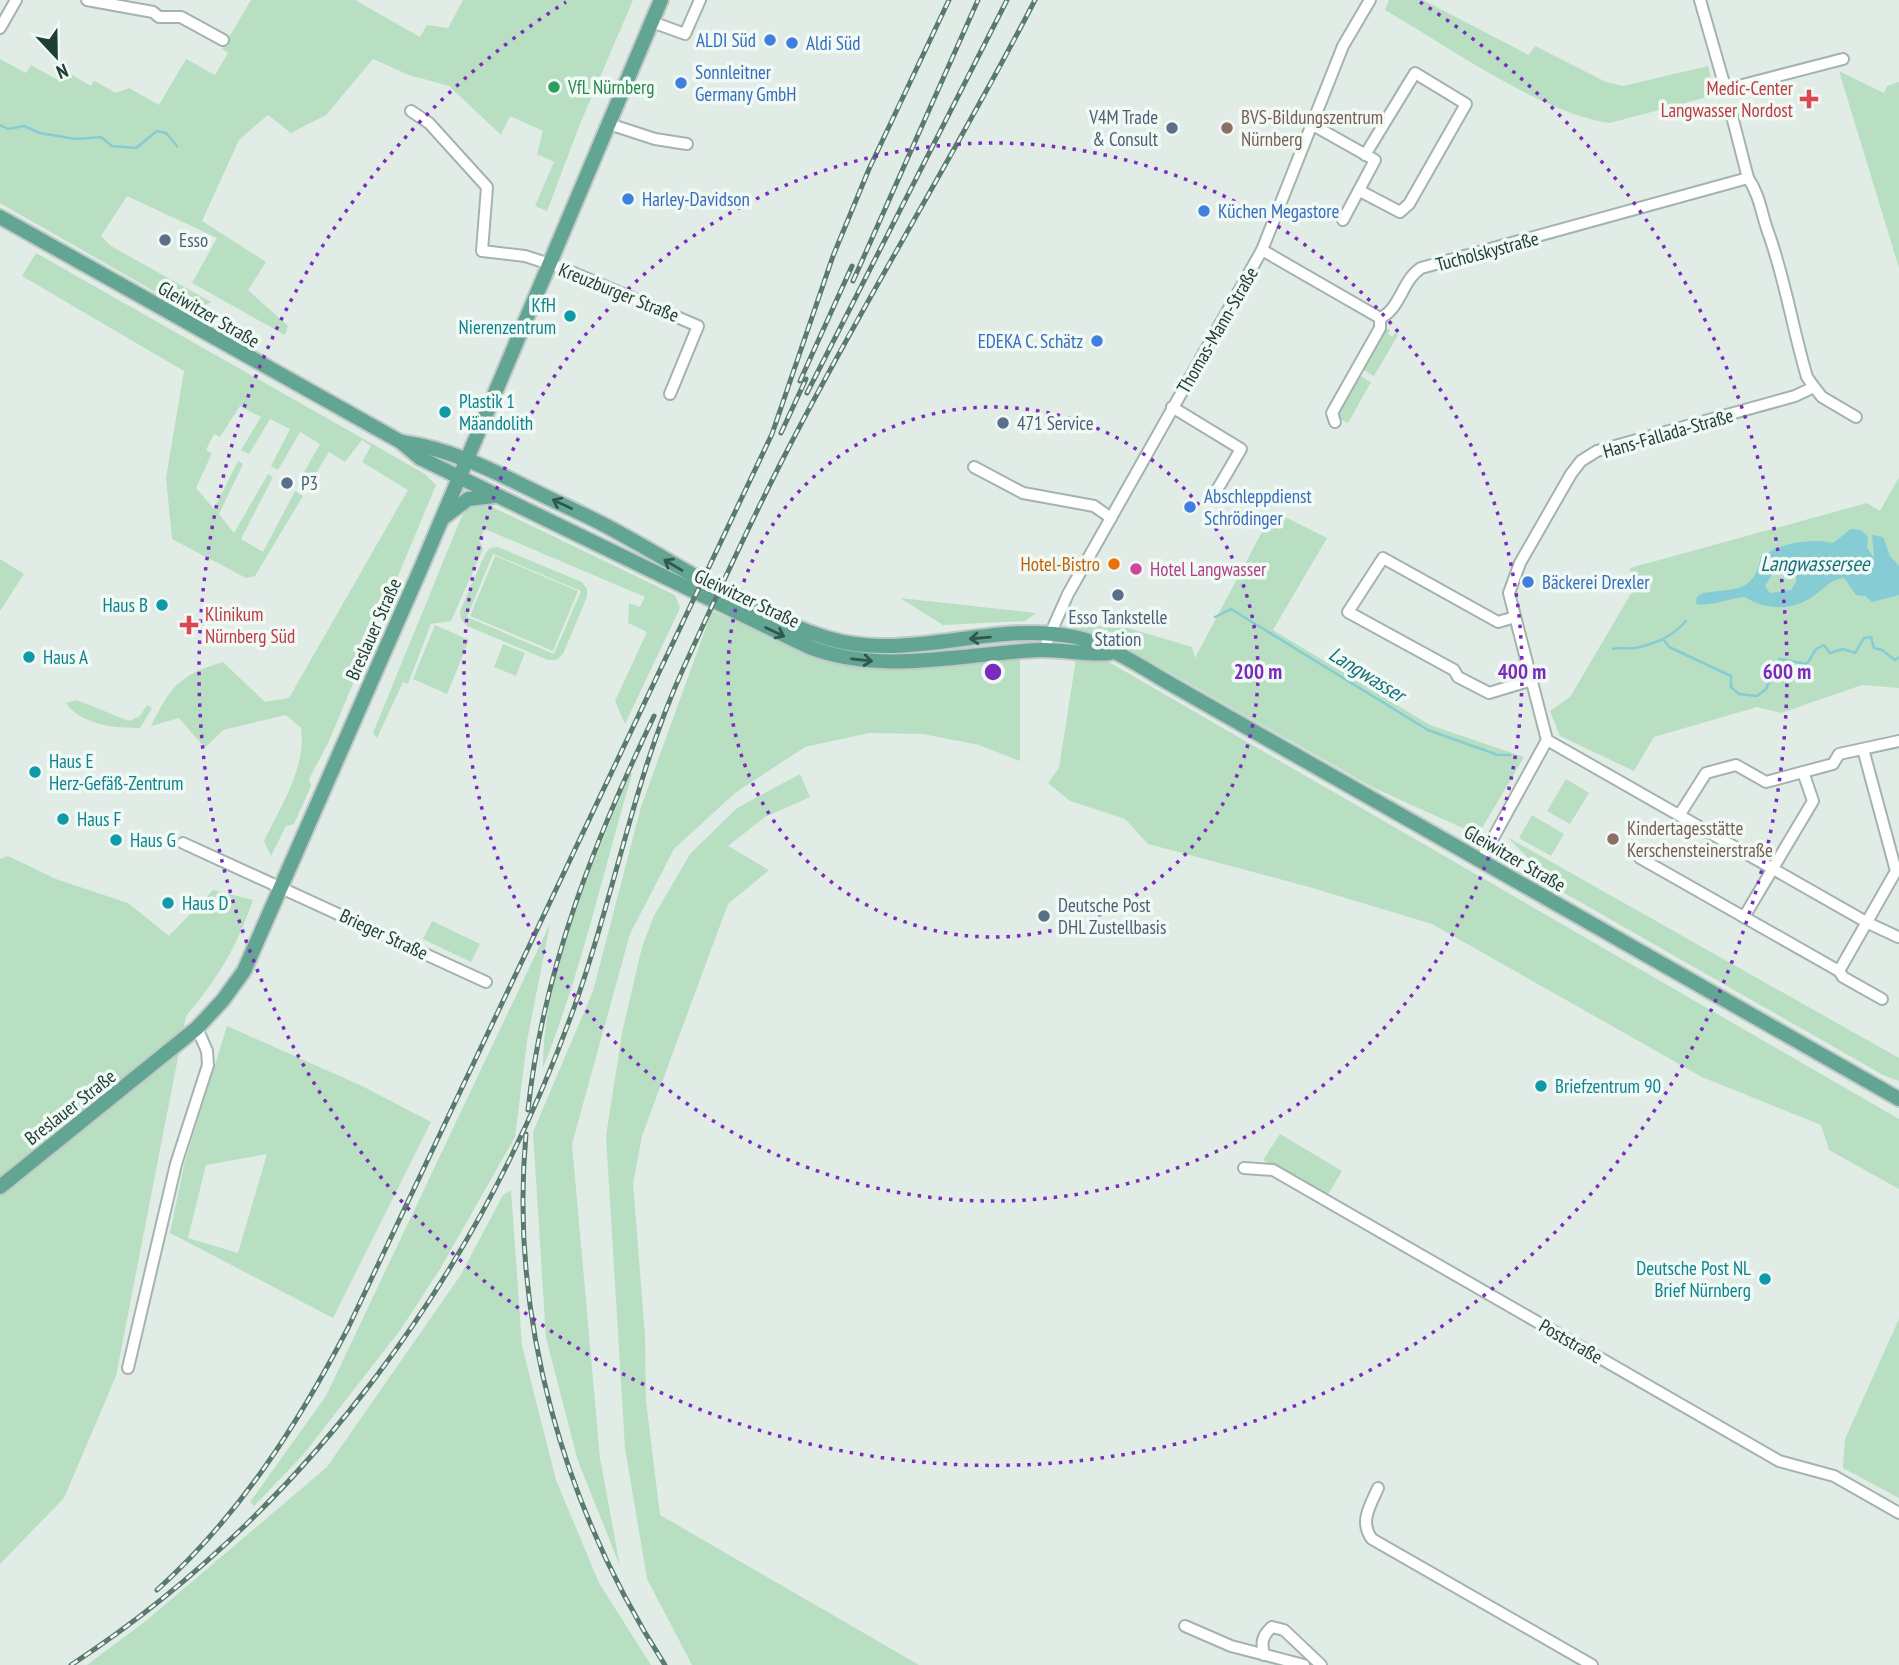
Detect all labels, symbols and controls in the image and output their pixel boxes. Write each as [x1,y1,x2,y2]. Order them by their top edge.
north arrow [21,21,91,91]
place label: ALDI Süd [696,28,756,52]
place label: Aldi Süd [806,31,860,55]
marker: ALDI Süd [762,32,778,48]
marker: Aldi Süd [784,35,800,51]
text: N [53,59,72,85]
place label: Sonnleitner Germany GmbH [695,60,796,106]
place label: VfL Nürnberg [567,75,654,99]
marker: Sonnleitner Germany GmbH [673,75,689,91]
place label: Medic-Center Langwasser Nordost [1661,76,1794,122]
marker: VfL Nürnberg [546,79,562,95]
marker: Medic-Center Langwasser Nordost [1799,89,1819,109]
place label: V4M Trade & Consult [1088,105,1159,151]
place label: BVS-Bildungszentrum Nürnberg [1241,105,1383,151]
marker: V4M Trade & Consult [1164,120,1180,136]
marker: BVS-Bildungszentrum Nürnberg [1219,120,1235,136]
place label: Harley-Davidson [642,187,750,211]
marker: Harley-Davidson [620,191,636,207]
place label: Küchen Megastore [1218,199,1339,223]
marker: Küchen Megastore [1196,203,1212,219]
street label: Tucholskystraße [1433,226,1541,276]
place label: Esso [179,228,208,252]
marker: Esso [157,232,173,248]
street label: Kreuzburger Straße [555,257,683,327]
street label: Thomas-Mann-Straße [1171,262,1263,398]
street label: Gleiwitzer Straße [154,275,264,353]
place label: KfH Nierenzentrum [459,293,556,339]
marker: KfH Nierenzentrum [562,308,578,324]
place label: EDEKA C. Schätz [978,329,1083,353]
marker: EDEKA C. Schätz [1089,333,1105,349]
place label: Plastik 1 Mäandolith [459,389,533,435]
street label: Hans-Fallada-Straße [1600,403,1736,463]
marker: Plastik 1 Mäandolith [437,404,453,420]
place label: 471 Service [1017,411,1094,435]
marker: 471 Service [995,415,1011,431]
place label: P3 [301,471,318,495]
marker: P3 [279,475,295,491]
place label: Abschleppdienst Schrödinger [1204,484,1313,530]
one-way arrow [552,497,573,510]
marker: Abschleppdienst Schrödinger [1182,499,1198,515]
water label: Langwassersee [1761,550,1871,577]
place label: Hotel-Bistro [1021,552,1100,576]
marker: Hotel-Bistro [1106,556,1122,572]
one-way arrow [663,557,683,571]
place label: Hotel Langwasser [1150,557,1267,581]
marker: Hotel Langwasser [1128,561,1144,577]
street label: Gleiwitzer Straße [691,563,804,633]
place label: Bäckerei Drexler [1542,570,1650,594]
street label: Breslauer Straße [340,574,406,684]
marker: Bäckerei Drexler [1520,574,1536,590]
marker: Esso Tankstelle Station [1110,587,1126,603]
place label: Haus B [103,593,148,617]
marker: Haus B [154,597,170,613]
place label: Klinikum Nürnberg Süd [205,602,295,648]
place label: Esso Tankstelle Station [1069,605,1168,651]
marker: Klinikum Nürnberg Süd [179,615,199,635]
one-way arrow [764,626,785,639]
one-way arrow [970,632,992,645]
water label: Langwasser [1324,640,1413,710]
place label: Haus A [43,645,88,669]
marker: Haus A [21,649,37,665]
one-way arrow [850,654,872,667]
text: 200 m [1234,658,1282,685]
text: 400 m [1498,658,1546,685]
text: 600 m [1763,658,1811,685]
centre of rings [981,660,1005,684]
place label: Haus E Herz-Gefäß-Zentrum [49,749,183,795]
marker: Haus E Herz-Gefäß-Zentrum [27,764,43,780]
place label: Haus F [77,807,121,831]
marker: Haus F [55,811,71,827]
place label: Kindertagesstätte Kerschensteinerstraße [1627,816,1773,862]
street label: Gleiwitzer Straße [1460,819,1570,897]
place label: Haus G [130,828,176,852]
marker: Kindertagesstätte Kerschensteinerstraße [1605,831,1621,847]
marker: Haus G [108,832,124,848]
place label: Haus D [182,891,228,915]
place label: Deutsche Post DHL Zustellbasis [1058,893,1166,939]
marker: Haus D [160,895,176,911]
street label: Brieger Straße [336,903,432,965]
marker: Deutsche Post DHL Zustellbasis [1036,908,1052,924]
street label: Breslauer Straße [20,1064,120,1150]
place label: Briefzentrum 90 [1555,1074,1661,1098]
marker: Briefzentrum 90 [1533,1078,1549,1094]
place label: Deutsche Post NL Brief Nürnberg [1636,1256,1751,1302]
marker: Deutsche Post NL Brief Nürnberg [1757,1271,1773,1287]
street label: Poststraße [1535,1313,1607,1369]

